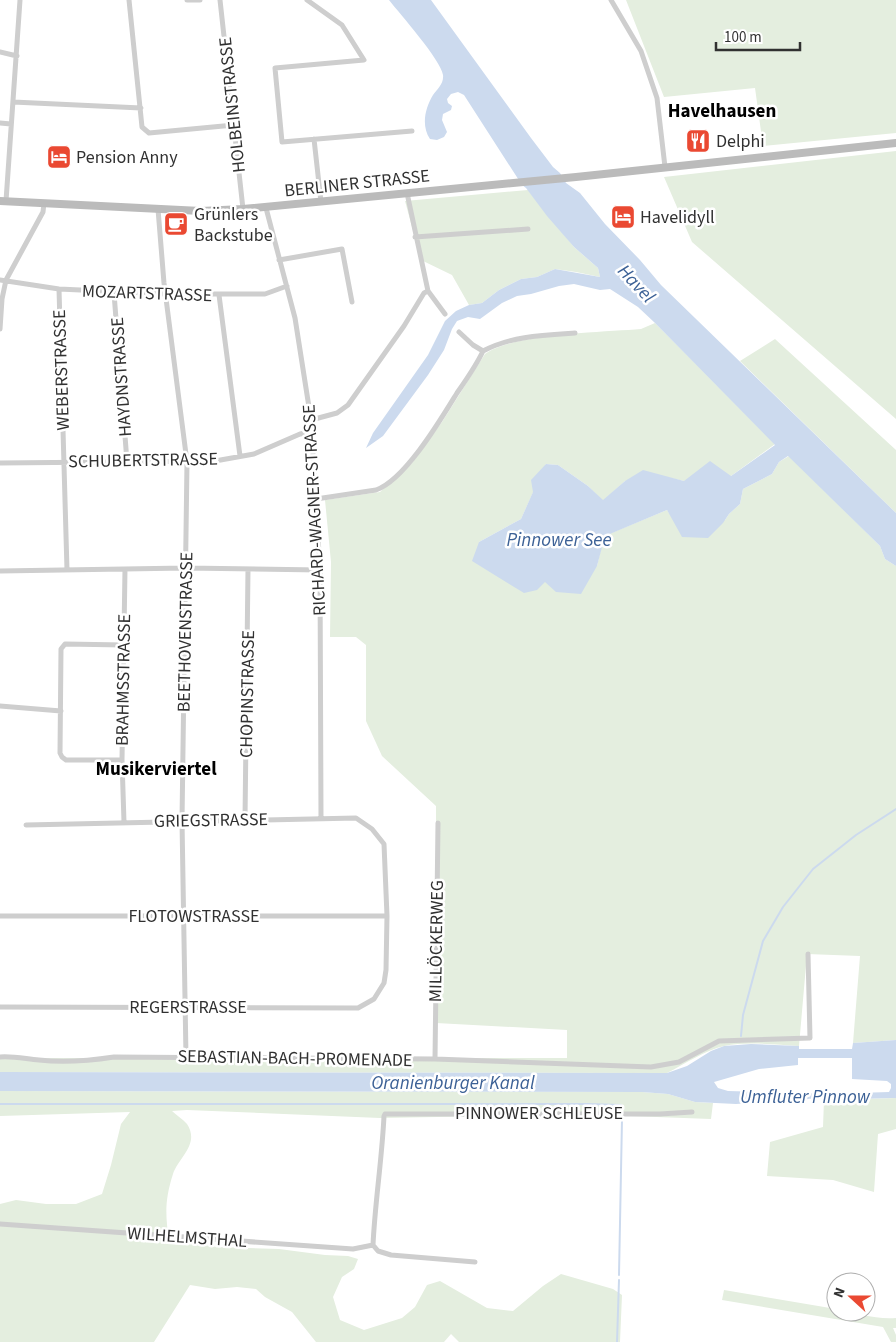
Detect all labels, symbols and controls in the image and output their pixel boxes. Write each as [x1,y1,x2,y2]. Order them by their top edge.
scale bar [716,20,800,52]
text: 100 m [724,27,762,48]
street label: HOLBEINSTRASSE [213,36,252,174]
district label: Havelhausen [668,98,776,125]
restaurant icon: Delphi [685,128,711,154]
place label: Delphi [716,129,765,154]
hotel icon: Pension Anny [46,144,72,170]
place label: Pension Anny [76,145,178,170]
street label: BERLINER STRASSE [283,163,431,204]
place label: Grünlers Backstube [194,202,273,248]
hotel icon: Havelidyll [610,204,636,230]
place label: Havelidyll [640,205,715,230]
cafe icon: Grünlers Backstube [163,211,189,237]
water label: Havel [611,259,661,310]
street label: MOZARTSTRASSE [81,279,213,308]
street label: WEBERSTRASSE [47,309,76,431]
street label: HAYDNSTRASSE [105,316,138,438]
street label: RICHARD-WAGNER-STRASSE [296,404,333,616]
street label: SCHUBERTSTRASSE [68,447,218,474]
water label: Pinnower See [506,527,612,554]
street label: BEETHOVENSTRASSE [172,552,199,712]
street label: BRAHMSSTRASSE [110,614,137,746]
street label: CHOPINSTRASSE [234,630,261,758]
district label: Musikerviertel [95,756,217,783]
street label: GRIEGSTRASSE [154,807,268,834]
street label: MILLÖCKERWEG [423,880,450,1002]
street label: FLOTOWSTRASSE [128,904,260,929]
street label: REGERSTRASSE [129,995,247,1020]
street label: SEBASTIAN-BACH-PROMENADE [177,1044,413,1073]
water label: Oranienburger Kanal [371,1070,535,1097]
water label: Umfluter Pinnow [740,1084,871,1111]
street label: PINNOWER SCHLEUSE [455,1101,623,1126]
street label: WILHELMSTHAL [126,1221,248,1254]
north arrow [826,1272,876,1322]
text: N [829,1285,851,1301]

